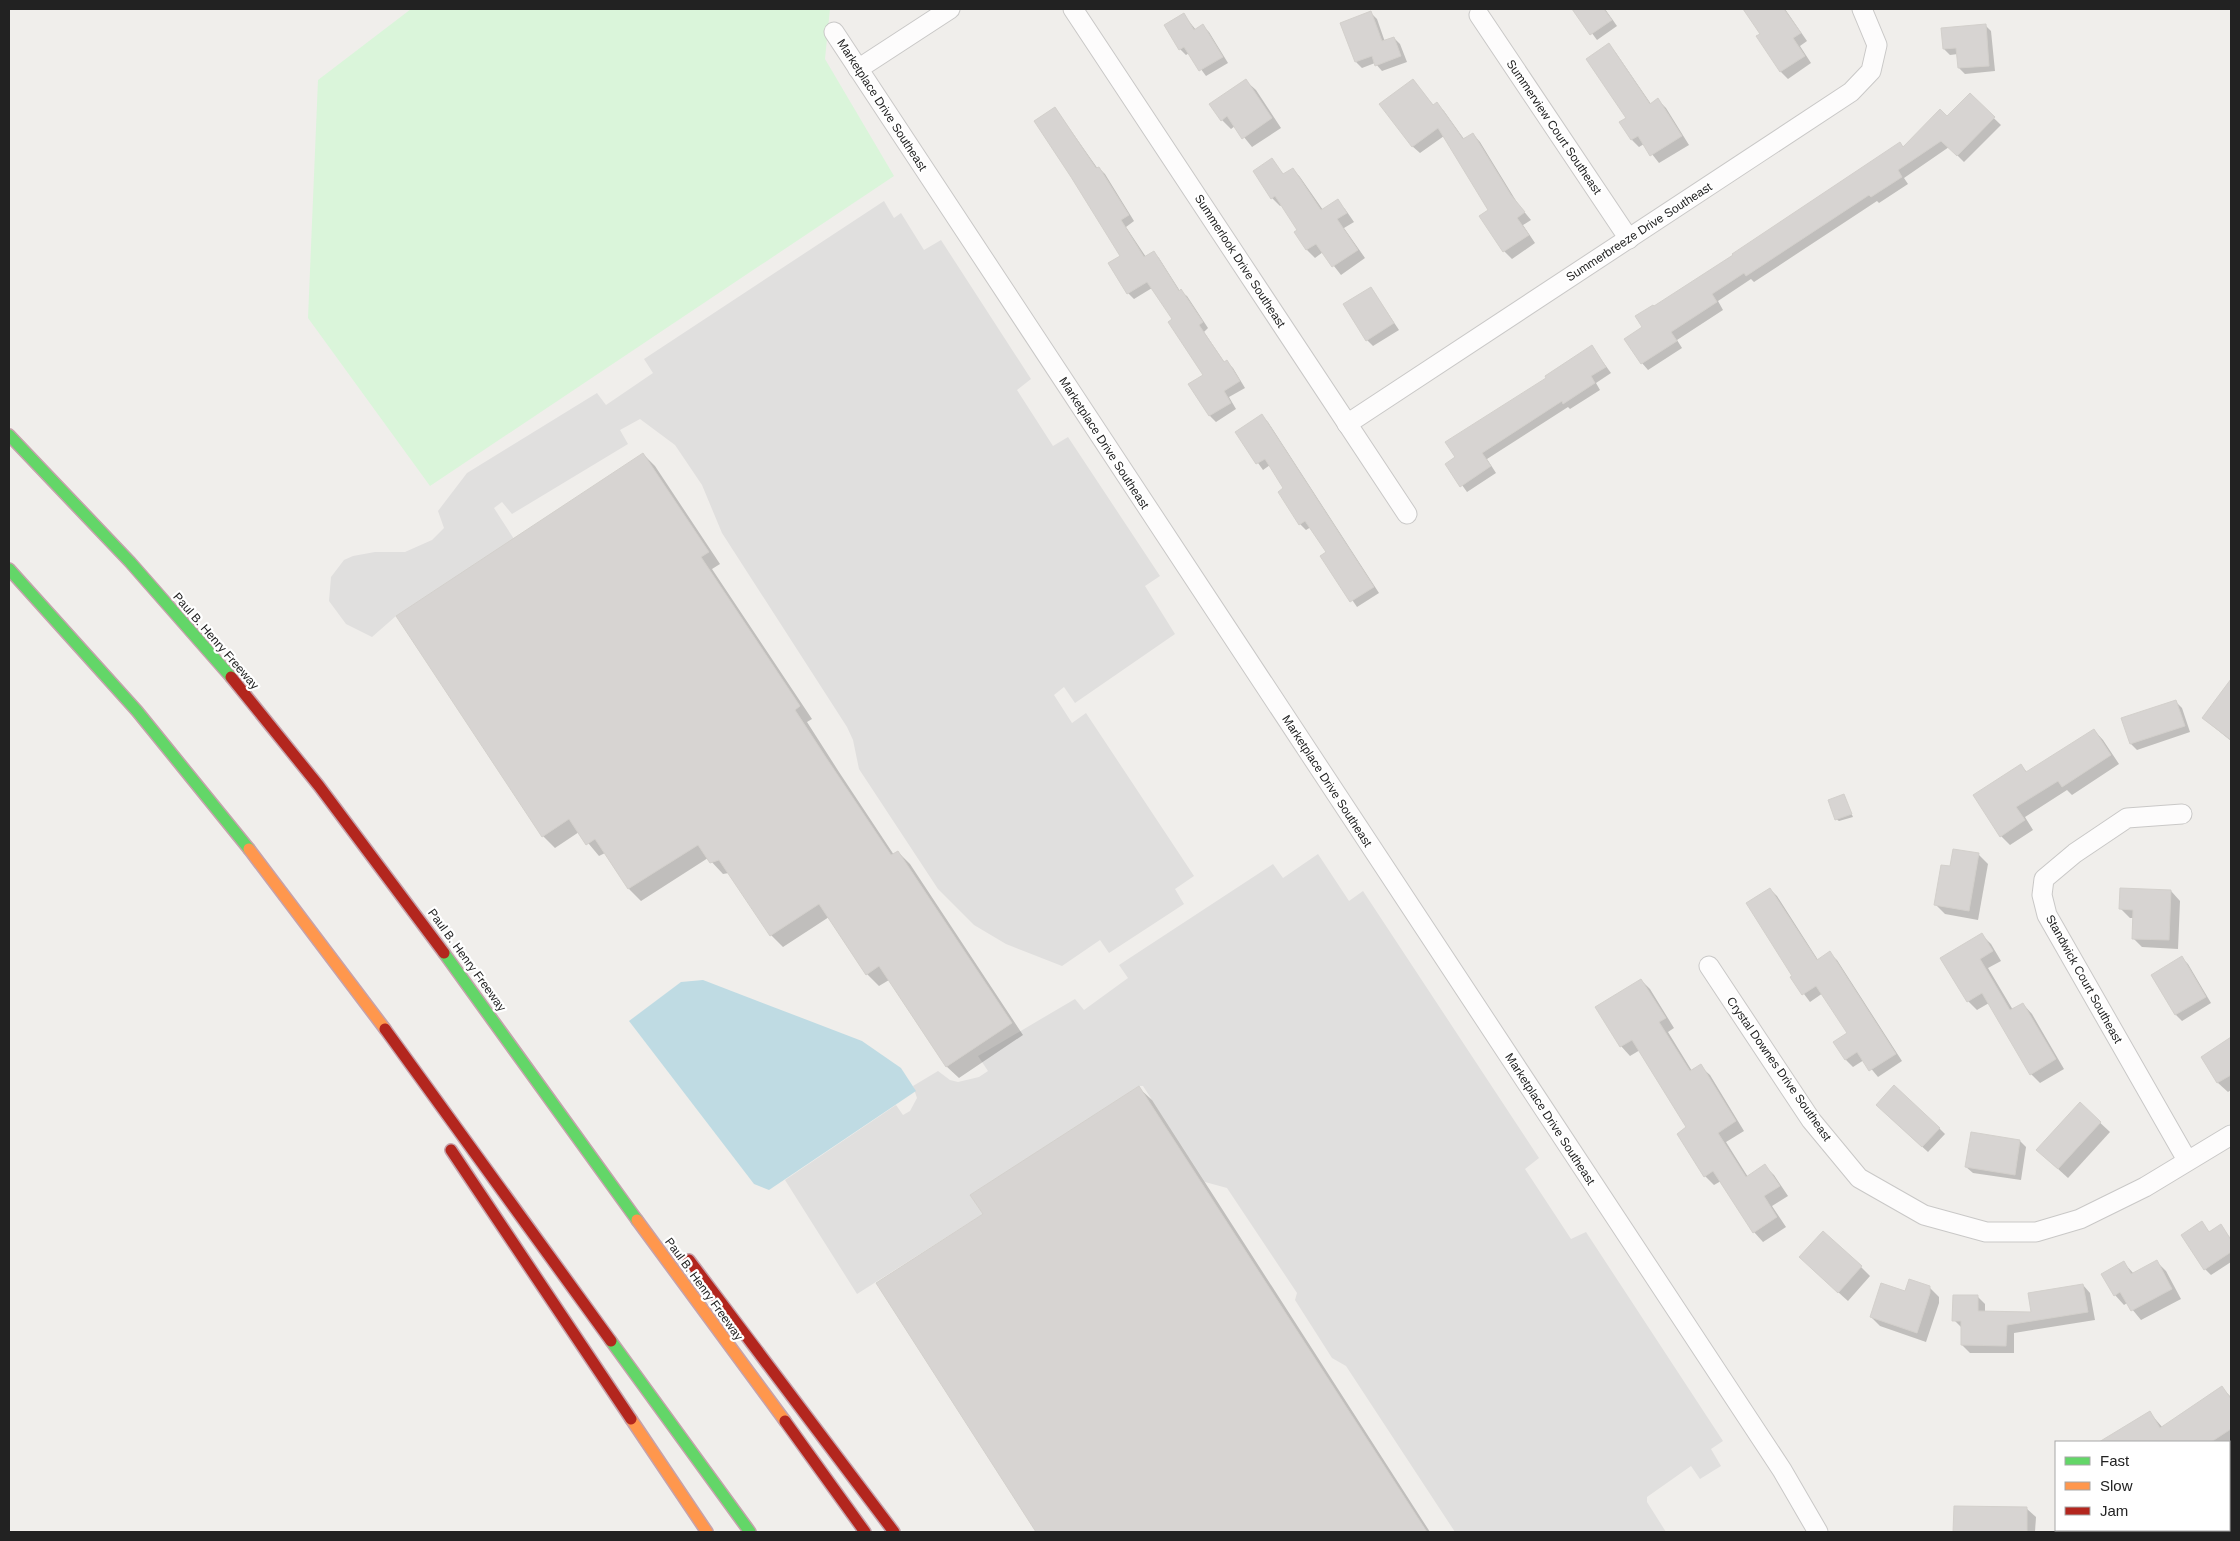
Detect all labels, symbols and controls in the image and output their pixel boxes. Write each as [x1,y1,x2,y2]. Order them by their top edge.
street label: Marketplace Drive Southeast [834,37,930,174]
street label: Summerview Court Southeast [1504,57,1605,198]
street label: Summerbreeze Drive Southeast [1564,179,1715,284]
street label: Summerlook Drive Southeast [1192,192,1289,331]
street label: Marketplace Drive Southeast [1056,375,1152,512]
street label: Paul B. Henry Freeway [170,590,262,692]
street label: Marketplace Drive Southeast [1279,713,1375,850]
street label: Paul B. Henry Freeway [425,906,509,1014]
street label: Standwick Court Southeast [2043,912,2126,1046]
street label: Crystal Downes Drive Southeast [1724,994,1835,1144]
street label: Marketplace Drive Southeast [1502,1051,1598,1188]
street label: Paul B. Henry Freeway [662,1235,746,1343]
legend [2055,1441,2230,1531]
text: Fast [2100,1452,2130,1469]
text: Slow [2100,1477,2133,1494]
text: Jam [2100,1502,2128,1519]

